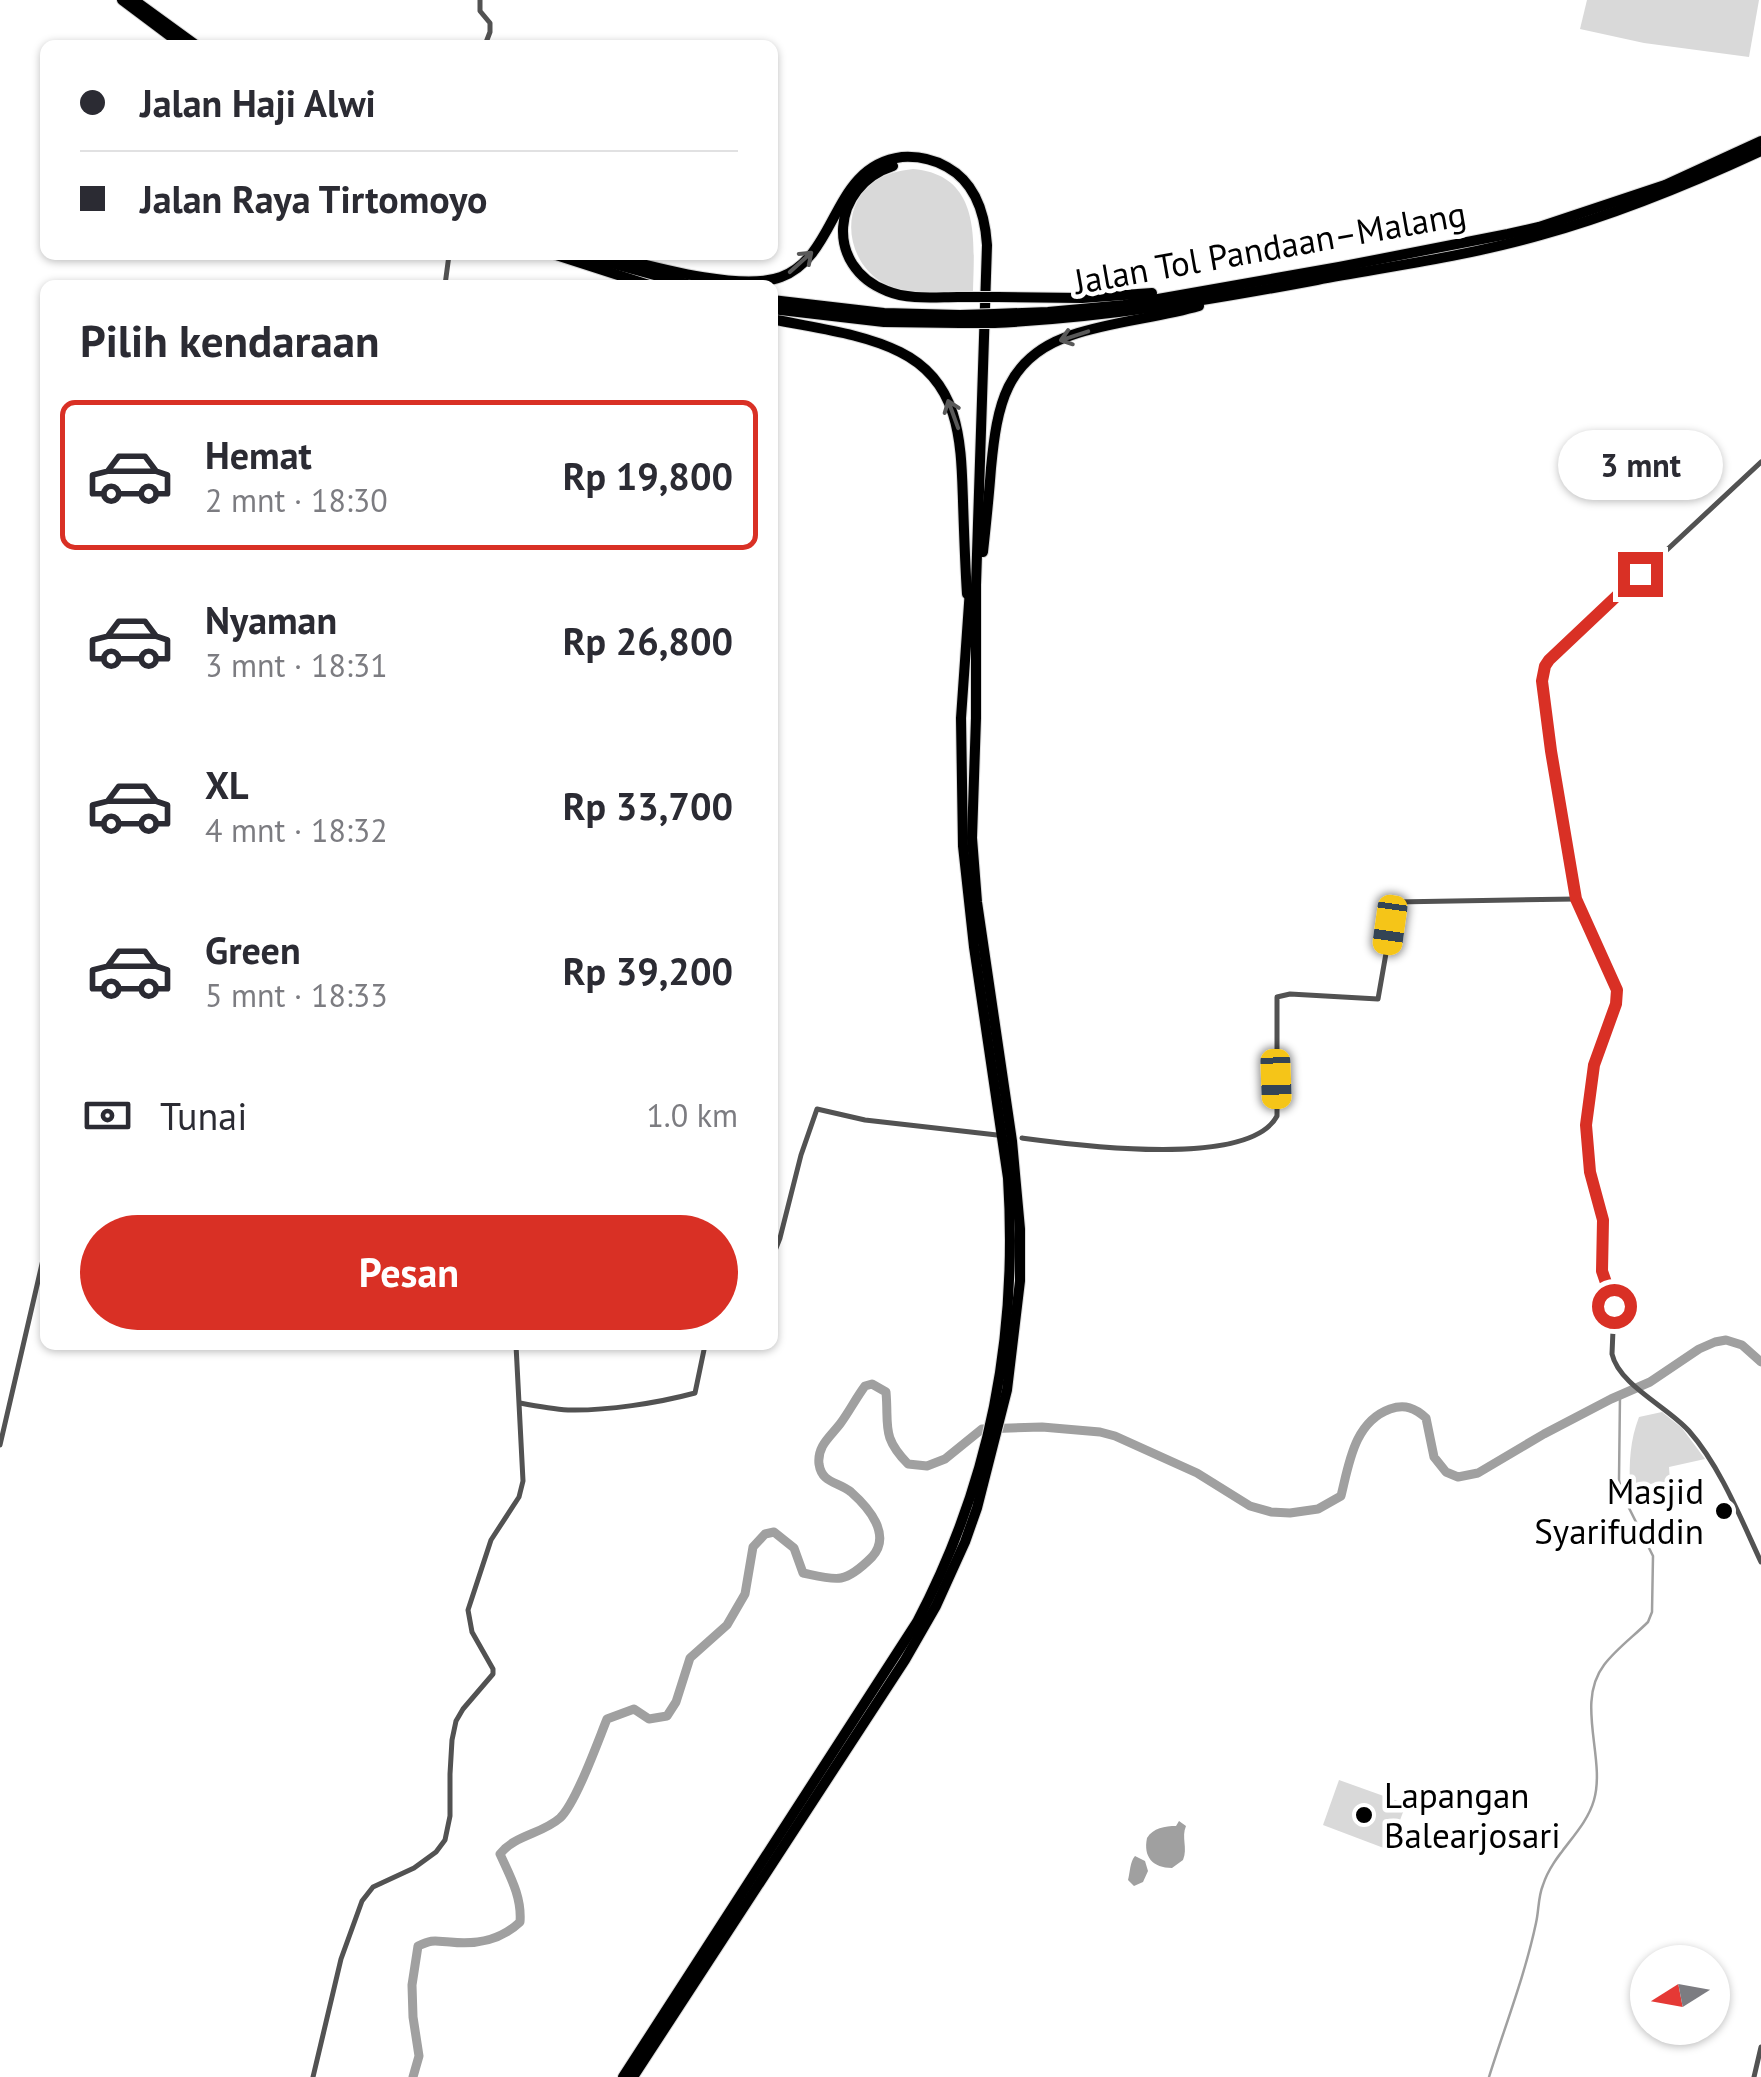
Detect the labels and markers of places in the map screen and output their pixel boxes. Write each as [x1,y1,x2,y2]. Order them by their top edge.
place label: Masjid Syarifuddin [1534,1468,1704,1554]
marker: Masjid Syarifuddin [1713,1500,1735,1522]
place label: Lapangan Balearjosari [1384,1772,1561,1858]
marker: Lapangan Balearjosari [1353,1804,1375,1826]

